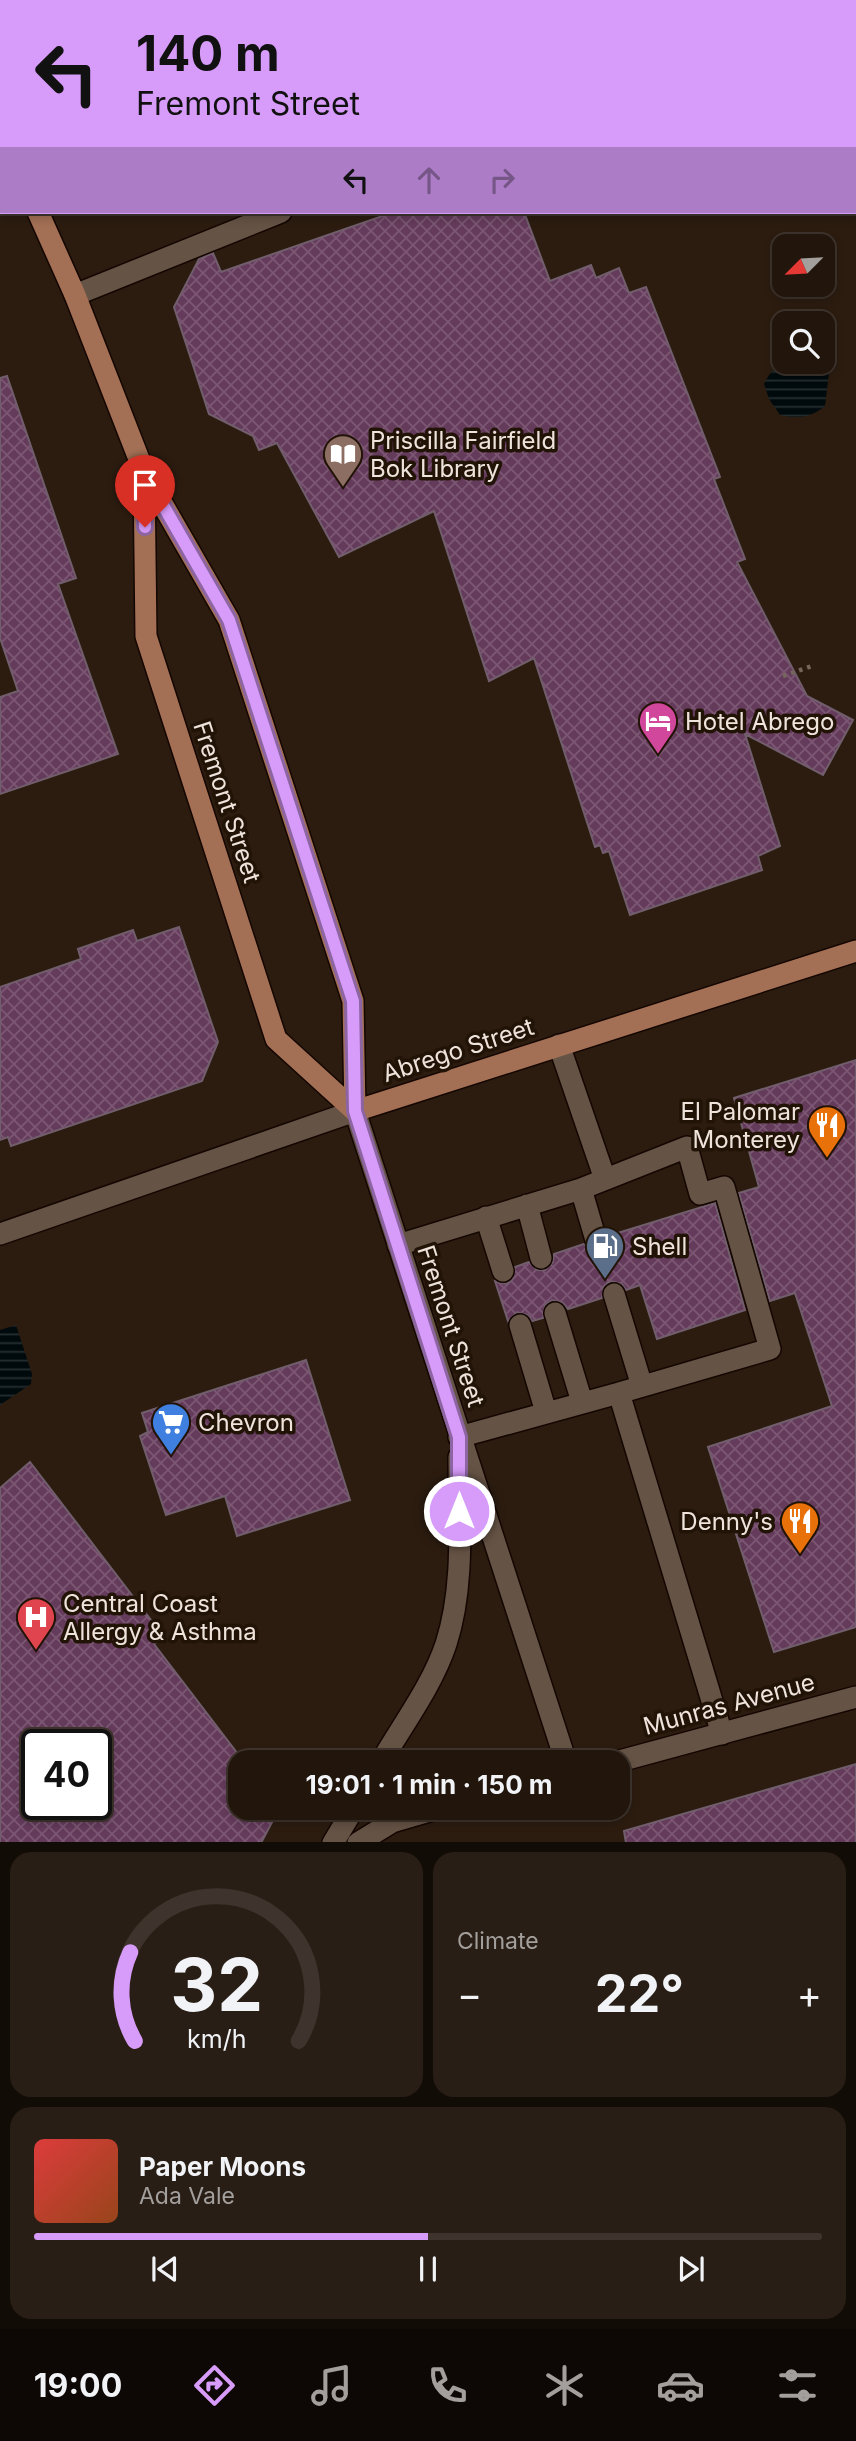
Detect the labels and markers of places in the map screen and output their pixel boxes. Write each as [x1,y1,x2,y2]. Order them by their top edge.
place label: Priscilla Fairfield Bok Library [370,426,556,483]
library icon: Priscilla Fairfield Bok Library [322,433,364,488]
pin [115,455,175,527]
hotel icon: Hotel Abrego [637,700,679,755]
place label: Hotel Abrego [685,707,834,736]
place label: El Palomar Monterey [680,1097,800,1154]
restaurant icon: El Palomar Monterey [806,1104,848,1159]
fuel station icon: Shell [584,1225,626,1280]
place label: Shell [632,1232,687,1261]
supermarket icon: Chevron [150,1401,192,1456]
place label: Chevron [198,1408,294,1437]
restaurant icon: Denny's [779,1500,821,1555]
place label: Denny's [680,1507,773,1536]
place label: Central Coast Allergy & Asthma [63,1589,257,1646]
hospital icon: Central Coast Allergy & Asthma [15,1596,57,1651]

